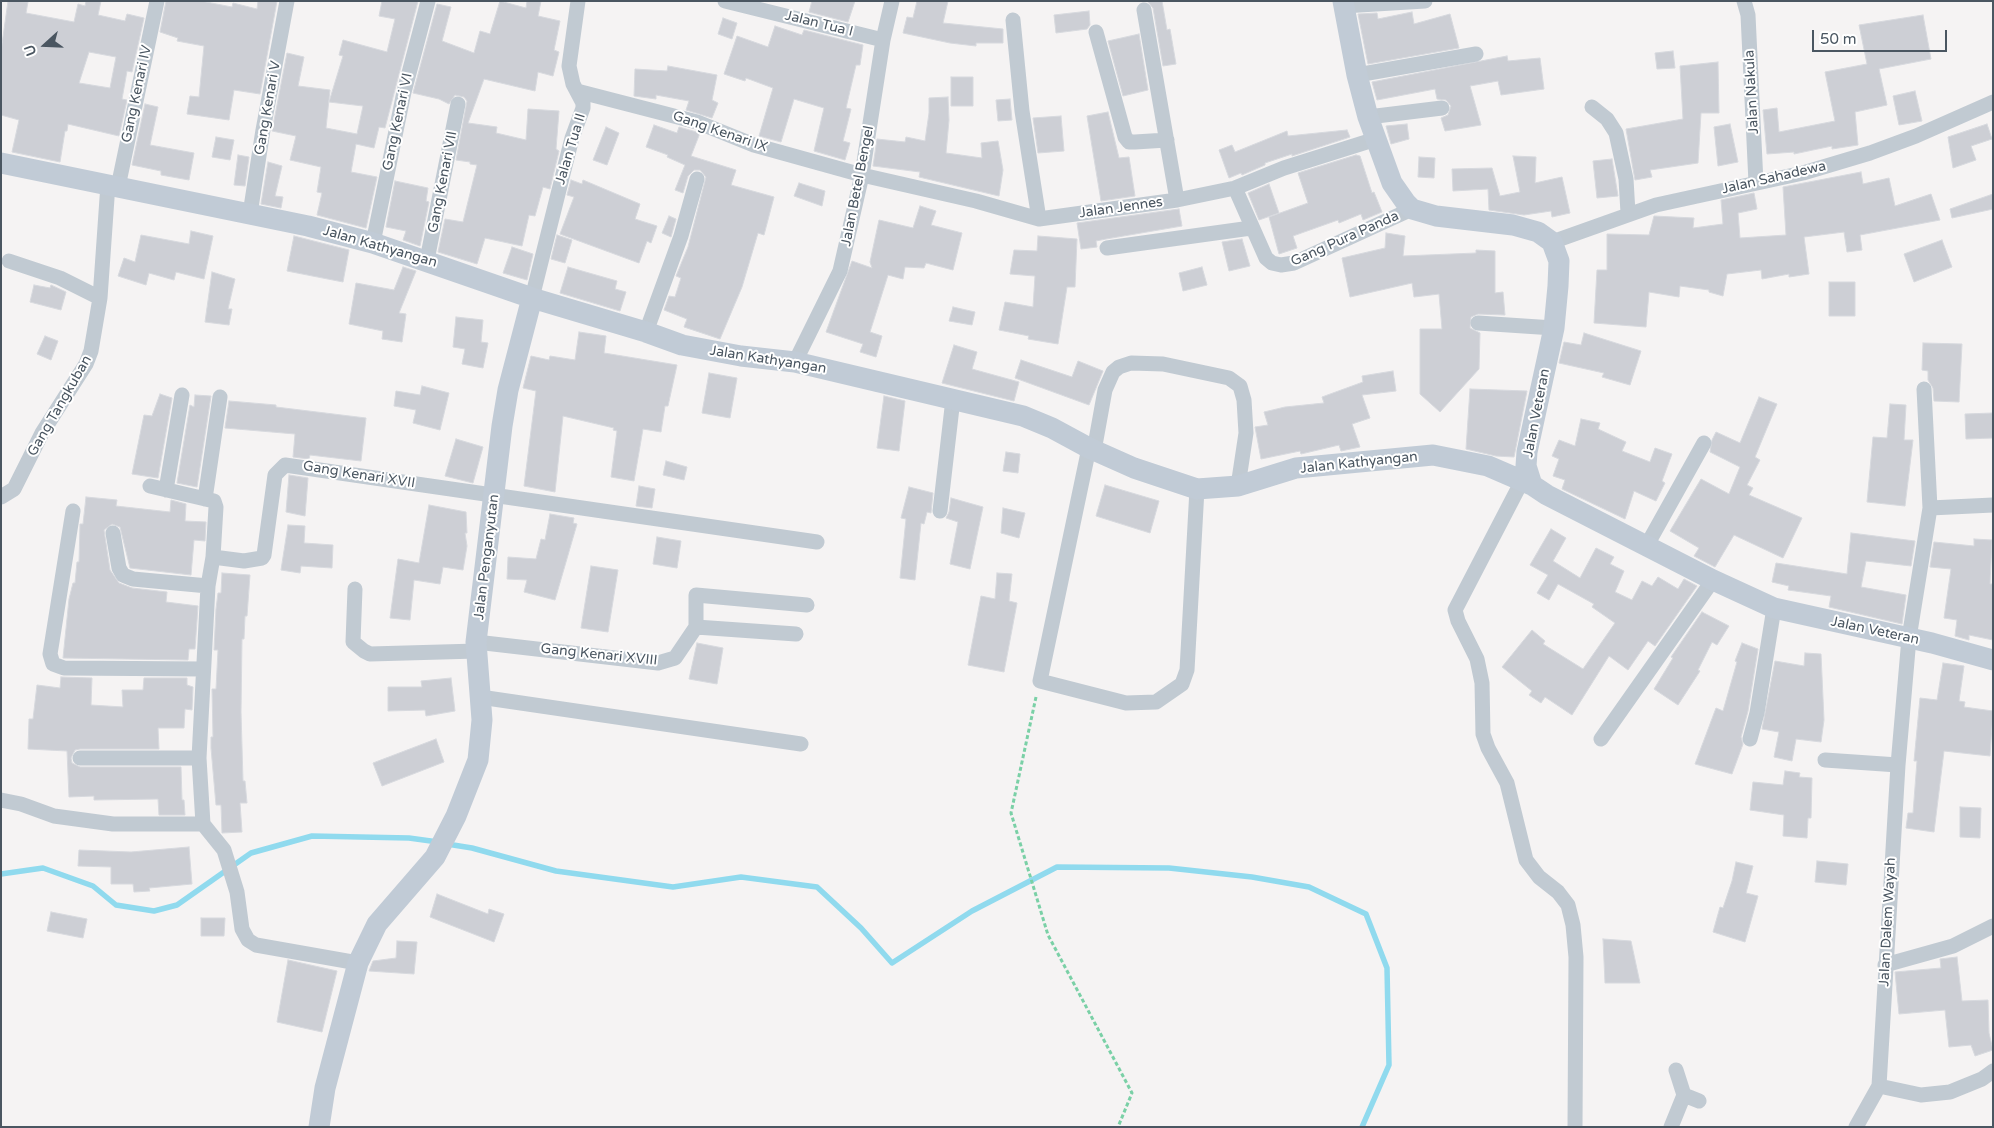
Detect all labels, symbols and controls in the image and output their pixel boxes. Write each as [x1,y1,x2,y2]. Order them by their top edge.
street label: Jalan Tua I [783,7,855,41]
north arrow [20,20,70,70]
scale bar [1814,20,1949,52]
text: 50 m [1820,30,1857,48]
text: U [21,42,40,58]
street label: Gang Kenari IV [118,44,156,144]
street label: Jalan Nakula [1741,49,1763,135]
street label: Gang Kenari V [251,60,285,156]
street label: Gang Kenari VI [379,72,417,172]
street label: Gang Kenari IX [670,108,770,156]
street label: Jalan Tua II [552,111,590,187]
street label: Jalan Betel Bengel [838,124,878,248]
street label: Gang Kenari VII [425,130,461,234]
street label: Jalan Sahadewa [1720,158,1828,198]
street label: Jalan Jennes [1078,194,1164,222]
street label: Gang Pura Panda [1288,208,1402,270]
street label: Jalan Kathyangan [321,223,439,271]
street label: Jalan Kathyangan [709,342,827,378]
street label: Gang Tangkuban [24,353,96,459]
street label: Jalan Veteran [1520,367,1554,459]
street label: Jalan Kathyangan [1300,448,1418,478]
street label: Gang Kenari XVII [302,458,416,492]
street label: Jalan Penganyutan [471,493,503,621]
street label: Jalan Veteran [1829,613,1921,649]
street label: Gang Kenari XVIII [540,641,658,669]
street label: Jalan Dalem Wayah [1876,857,1900,987]

